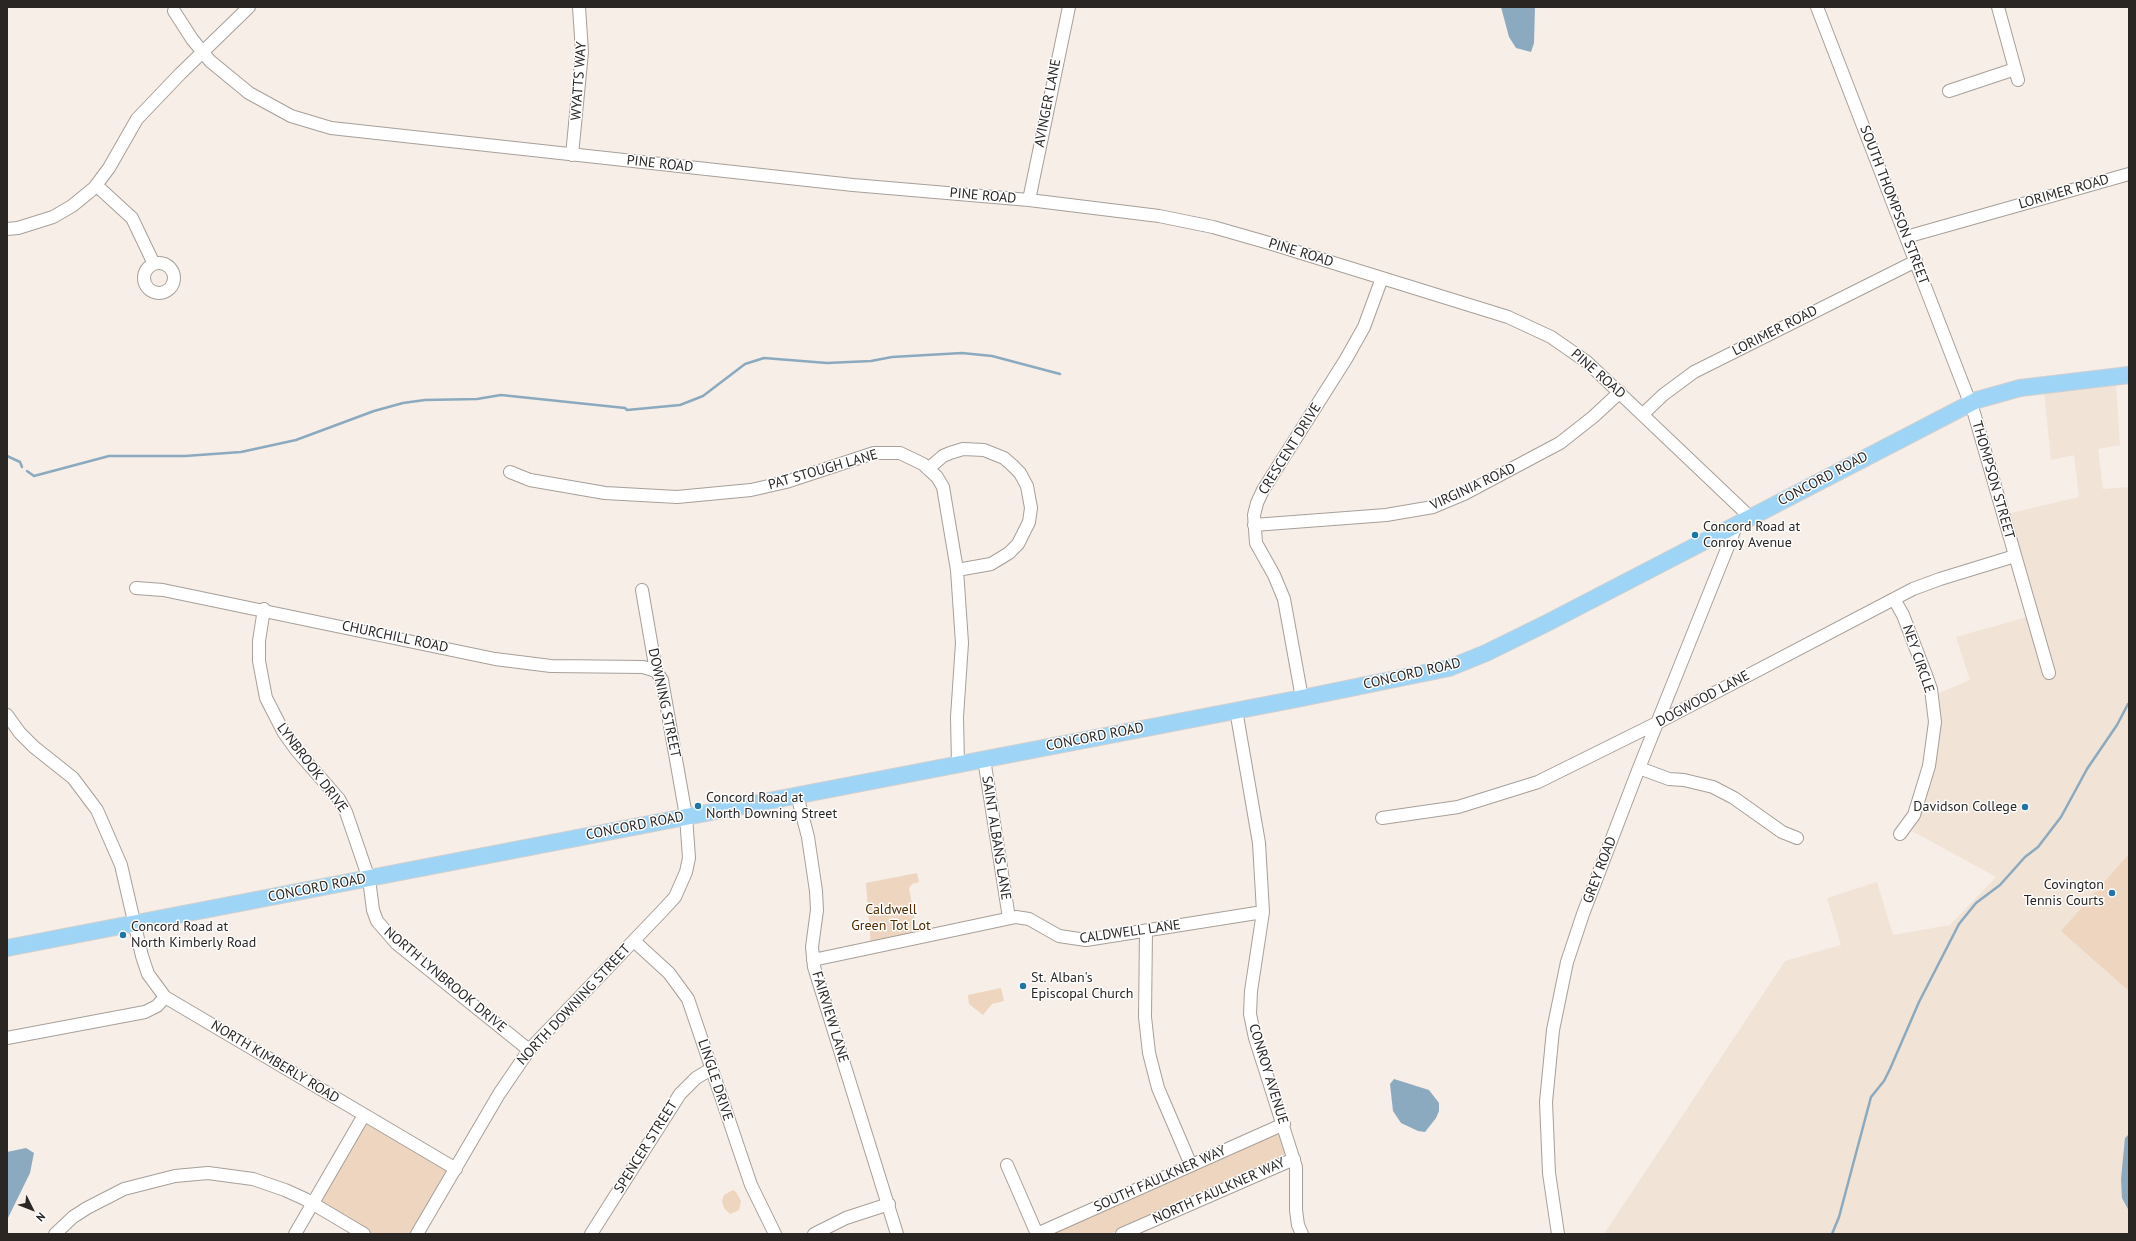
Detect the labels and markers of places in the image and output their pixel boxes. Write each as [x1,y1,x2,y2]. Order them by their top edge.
place label: Concord Road at Conroy Avenue [1703,519,1800,552]
marker: Concord Road at Conroy Avenue [1690,530,1700,540]
place label: Concord Road at North Downing Street [706,790,837,822]
place label: Davidson College [1913,799,2017,815]
marker: Concord Road at North Downing Street [693,801,703,811]
marker: Davidson College [2020,802,2030,812]
place label: Covington Tennis Courts [2024,877,2104,910]
marker: Covington Tennis Courts [2107,888,2117,898]
place label: Concord Road at North Kimberly Road [131,919,256,952]
marker: Concord Road at North Kimberly Road [118,930,128,940]
place label: St. Alban's Episcopal Church [1031,970,1133,1002]
marker: St. Alban's Episcopal Church [1018,981,1028,991]

